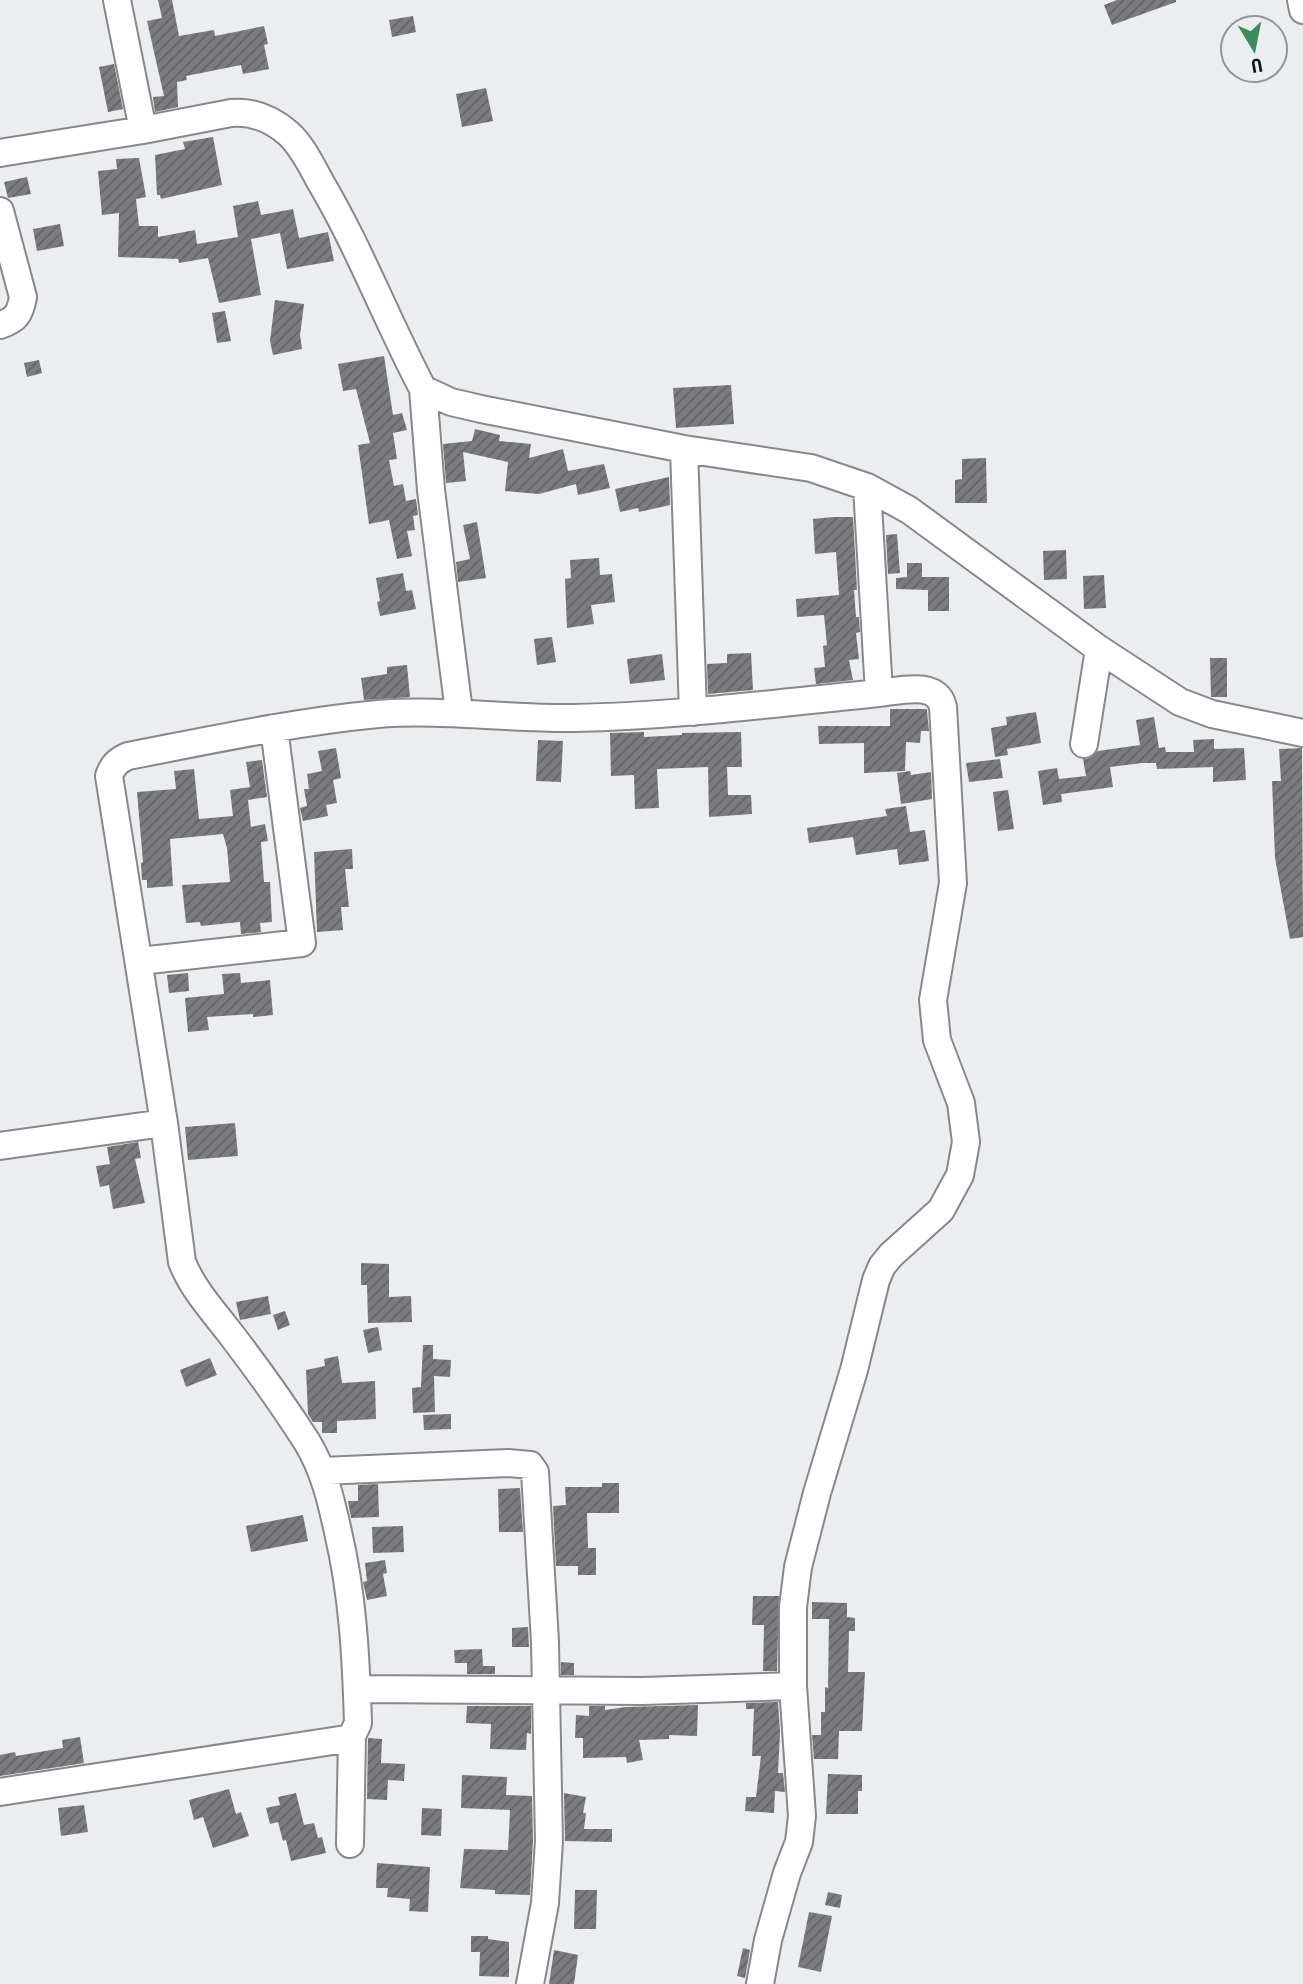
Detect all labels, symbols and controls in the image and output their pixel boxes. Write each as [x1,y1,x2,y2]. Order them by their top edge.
north arrow [1219,14,1289,84]
text: U [1250,53,1264,78]

